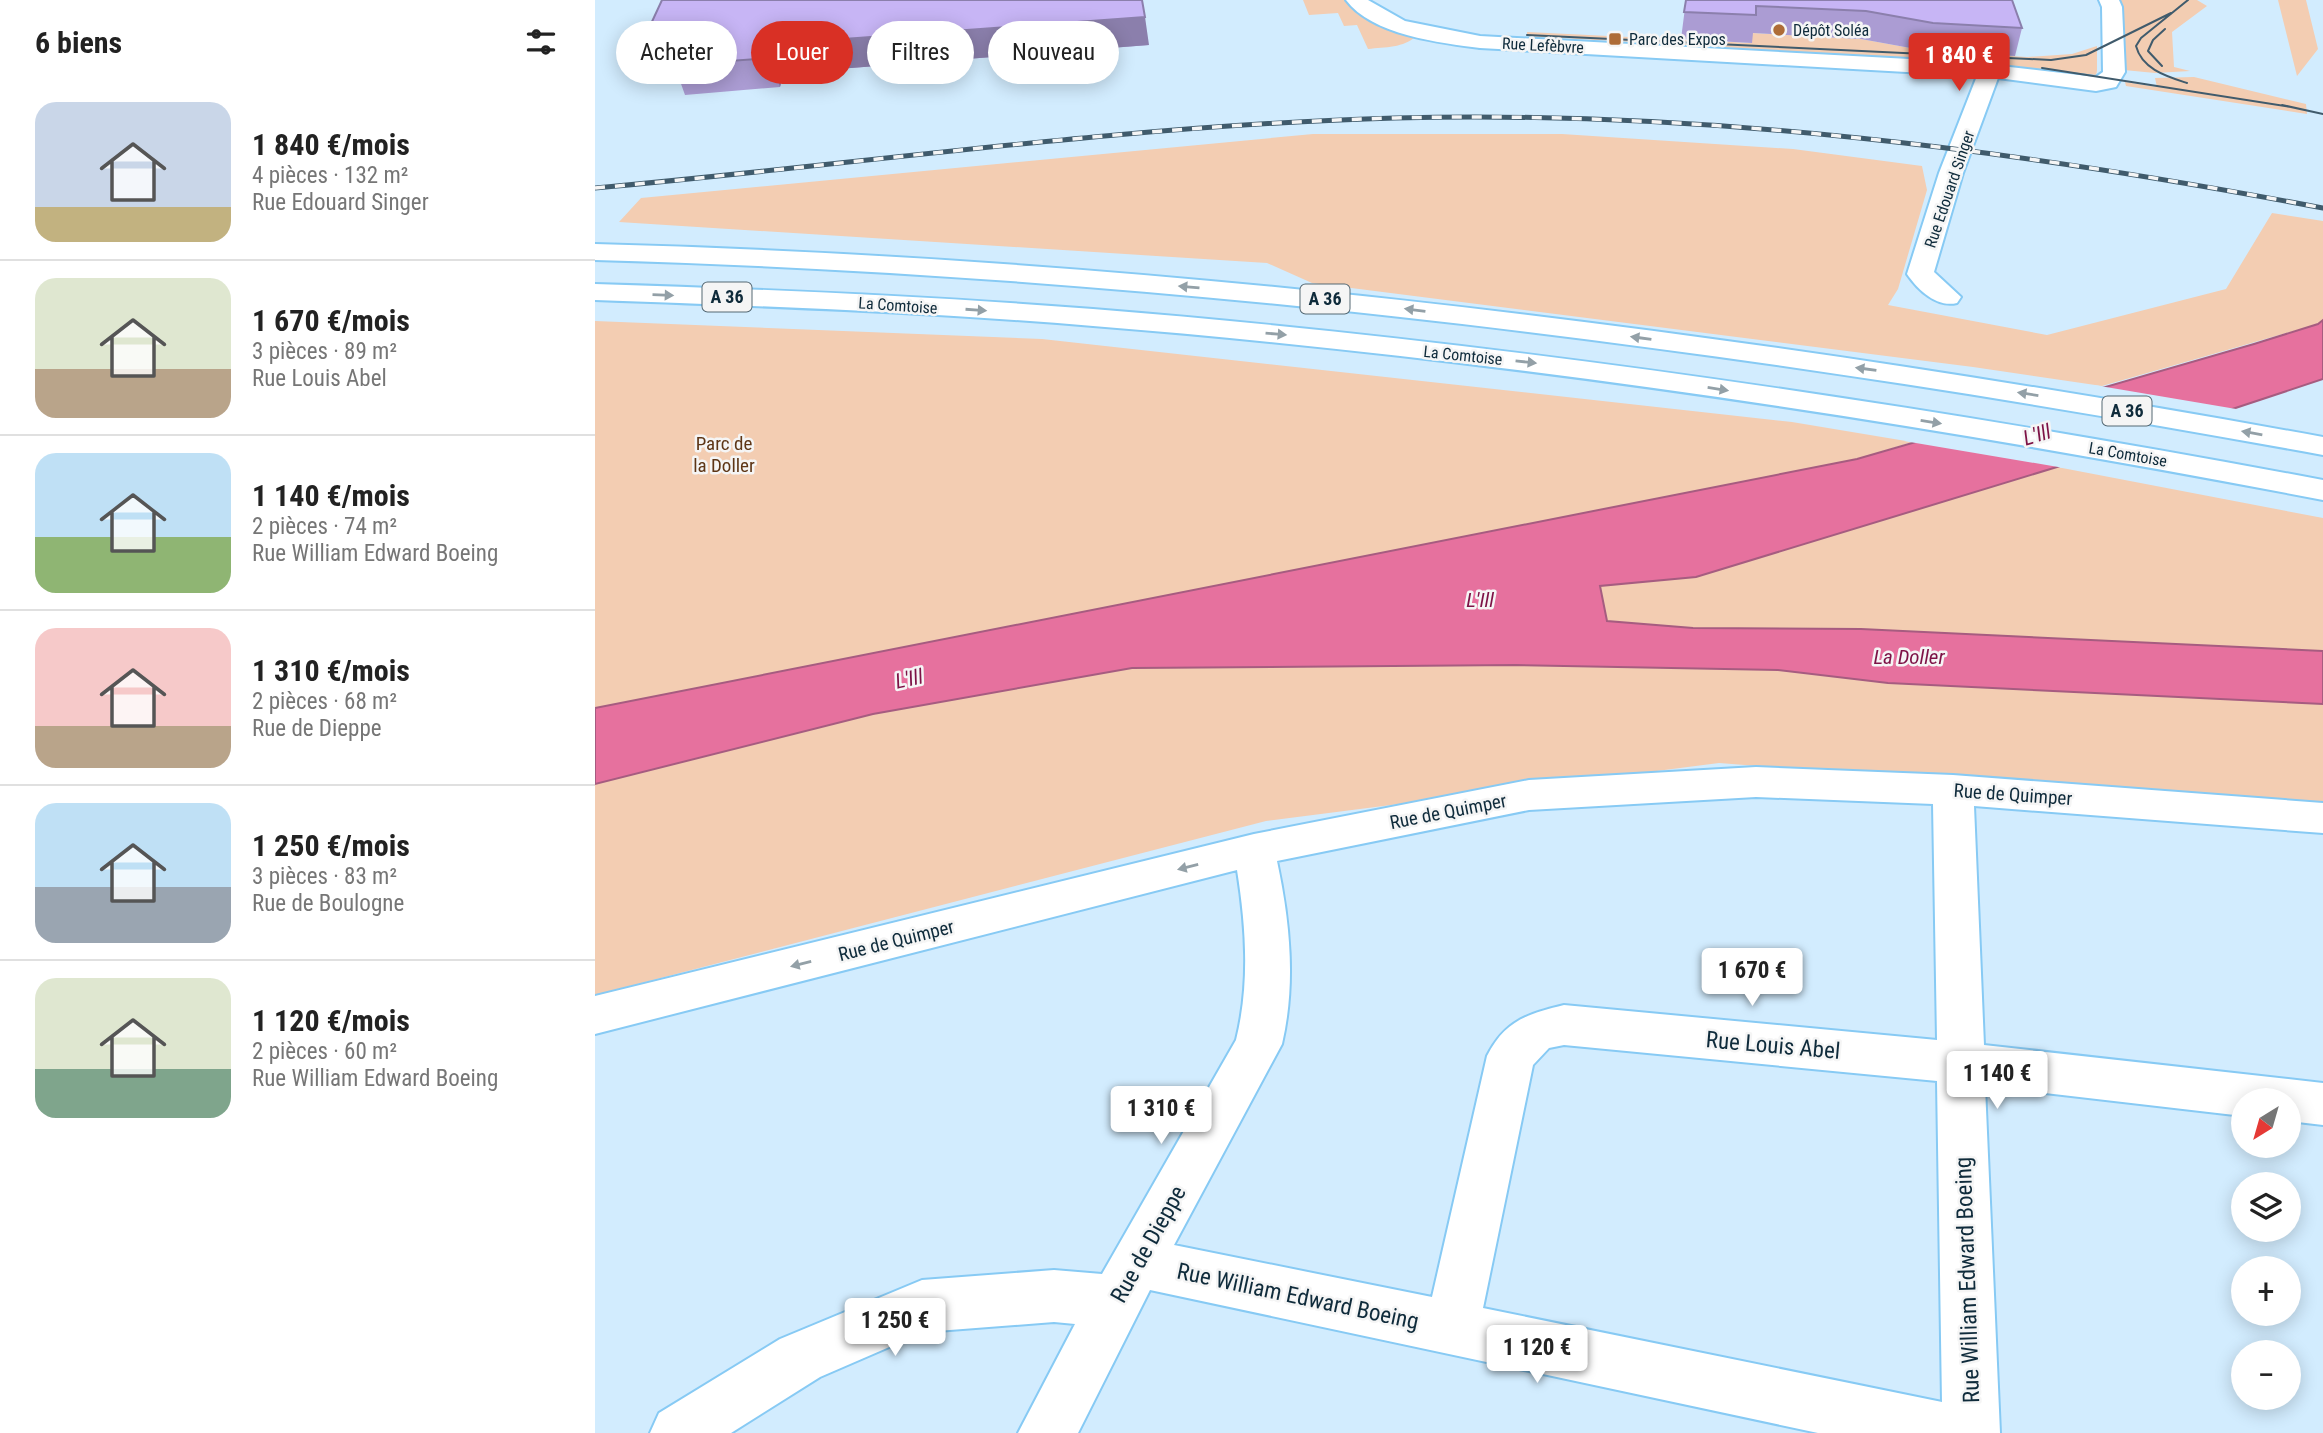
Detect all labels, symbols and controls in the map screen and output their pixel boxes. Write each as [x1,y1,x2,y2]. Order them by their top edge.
chip: Acheter [616,21,737,84]
chip: Louer [751,21,853,84]
chip: Filtres [867,21,974,84]
chip: Nouveau [988,21,1119,84]
place label: Dépôt Soléa [1793,21,1869,40]
marker: Dépôt Soléa [1771,22,1787,38]
icon: filters [522,23,560,61]
text: 6 biens [35,25,122,60]
place label: Parc des Expos [1629,30,1726,49]
marker: Parc des Expos [1607,31,1623,47]
street label: Rue Lefèbvre [1502,34,1584,57]
pin: 1 840 € [1894,34,2024,93]
text: 1 840 € [1925,42,1993,69]
text: 1 840 €/mois [252,127,410,162]
street label: Rue Edouard Singer [1920,128,1979,250]
icon: home [91,130,175,214]
text: 4 pièces · 132 m² [252,162,408,189]
text: Rue Edouard Singer [252,189,429,216]
one-way arrow [1177,281,1199,292]
road number: A 36 [703,282,751,312]
road number: A 36 [1301,284,1349,314]
one-way arrow [652,289,674,300]
street label: La Comtoise [858,293,938,318]
text: 1 670 €/mois [252,303,410,338]
one-way arrow [1404,304,1426,315]
one-way arrow [965,305,987,316]
icon: home [91,306,175,390]
one-way arrow [1265,329,1287,340]
one-way arrow [1630,333,1652,344]
text: 3 pièces · 89 m² [252,338,397,365]
street label: La Comtoise [1423,342,1503,369]
one-way arrow [1515,357,1537,368]
one-way arrow [1855,364,1877,375]
text: Rue Louis Abel [252,365,387,392]
one-way arrow [1707,384,1729,395]
one-way arrow [2017,388,2039,399]
road number: A 36 [2103,396,2151,426]
one-way arrow [1920,417,1942,428]
water label: L'Ill [2020,419,2054,451]
one-way arrow [2241,428,2263,439]
park label: Parc de la Doller [693,432,755,477]
street label: La Comtoise [2087,438,2169,471]
text: 1 140 €/mois [252,478,410,513]
icon: home [91,481,175,565]
text: 2 pièces · 74 m² [252,513,397,540]
text: Rue William Edward Boeing [252,540,498,567]
water label: L'Ill [1466,588,1494,612]
water label: La Doller [1873,645,1945,669]
text: 1 310 €/mois [252,653,410,688]
icon: home [91,656,175,740]
water label: L'Ill [893,664,925,694]
text: 2 pièces · 68 m² [252,688,397,715]
text: Rue de Dieppe [252,715,382,742]
street label: Rue de Quimper [1953,779,2073,810]
street label: Rue de Quimper [1388,789,1509,834]
text: 1 250 €/mois [252,828,410,863]
icon: home [91,831,175,915]
one-way arrow [1177,862,1199,873]
text: 3 pièces · 83 m² [252,863,397,890]
text: Rue de Boulogne [252,890,404,917]
street label: Rue de Quimper [836,915,957,966]
pin: 1 670 € [1687,948,1817,1008]
text: 1 670 € [1718,957,1786,984]
one-way arrow [790,959,812,970]
text: 1 120 €/mois [252,1003,410,1038]
icon: home [91,1006,175,1090]
street label: Rue Louis Abel [1705,1026,1841,1065]
text: 2 pièces · 60 m² [252,1038,397,1065]
pin: 1 140 € [1932,1052,2062,1111]
text: 1 140 € [1963,1060,2031,1087]
text: Rue William Edward Boeing [252,1065,498,1092]
pin: 1 310 € [1096,1086,1226,1146]
north arrow [2231,1088,2301,1158]
map controls [2231,1088,2301,1410]
text: 1 310 € [1127,1095,1195,1122]
street label: Rue William Edward Boeing [1950,1156,1985,1404]
button: layers [2231,1172,2301,1242]
street label: Rue de Dieppe [1105,1181,1192,1307]
button: + [2231,1256,2301,1326]
street label: Rue William Edward Boeing [1175,1258,1421,1335]
pin: 1 250 € [830,1298,960,1358]
text: 1 250 € [861,1307,929,1334]
pin: 1 120 € [1472,1326,1602,1385]
text: 1 120 € [1503,1334,1571,1361]
button: − [2231,1340,2301,1410]

